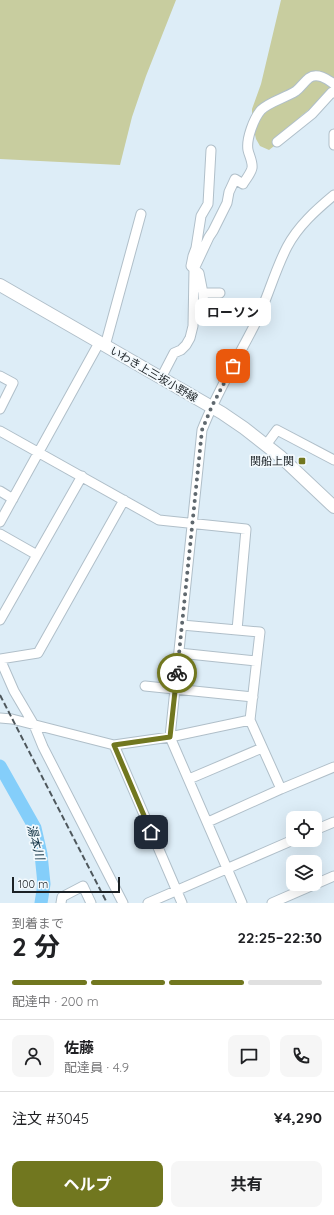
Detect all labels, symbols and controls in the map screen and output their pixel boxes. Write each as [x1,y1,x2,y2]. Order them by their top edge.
callout: ローソン [195,298,271,326]
text: ローソン [207,304,259,320]
street label: いわき上三坂小野線 [108,343,200,405]
pin [216,349,250,383]
icon: bag [222,355,244,377]
place label: 関船上関 [250,454,294,468]
marker: 関船上関 [297,456,307,466]
courier [157,653,197,693]
icon: bike [166,662,188,684]
map controls [286,811,322,891]
button: locate [286,811,322,847]
pin [134,815,168,849]
icon: home [140,821,162,843]
water label: 湯本川 [24,823,48,863]
button: layers [286,855,322,891]
scale bar [12,875,120,894]
text: 100 m [18,877,48,891]
text: 到着まで [12,915,64,931]
text: 22:25–22:30 [237,928,322,947]
text: 2 分 [12,930,60,963]
text: 配達中 · 200 m [12,993,99,1009]
button: person [12,1035,54,1077]
button: chat [228,1035,270,1077]
button: phone [280,1035,322,1077]
text: 佐藤 [64,1038,94,1057]
text: 配達員 · 4.9 [64,1059,129,1075]
text: ¥4,290 [274,1108,322,1127]
text: 注文 #3045 [12,1109,89,1128]
button: ヘルプ [12,1161,163,1207]
button: 共有 [171,1161,322,1207]

